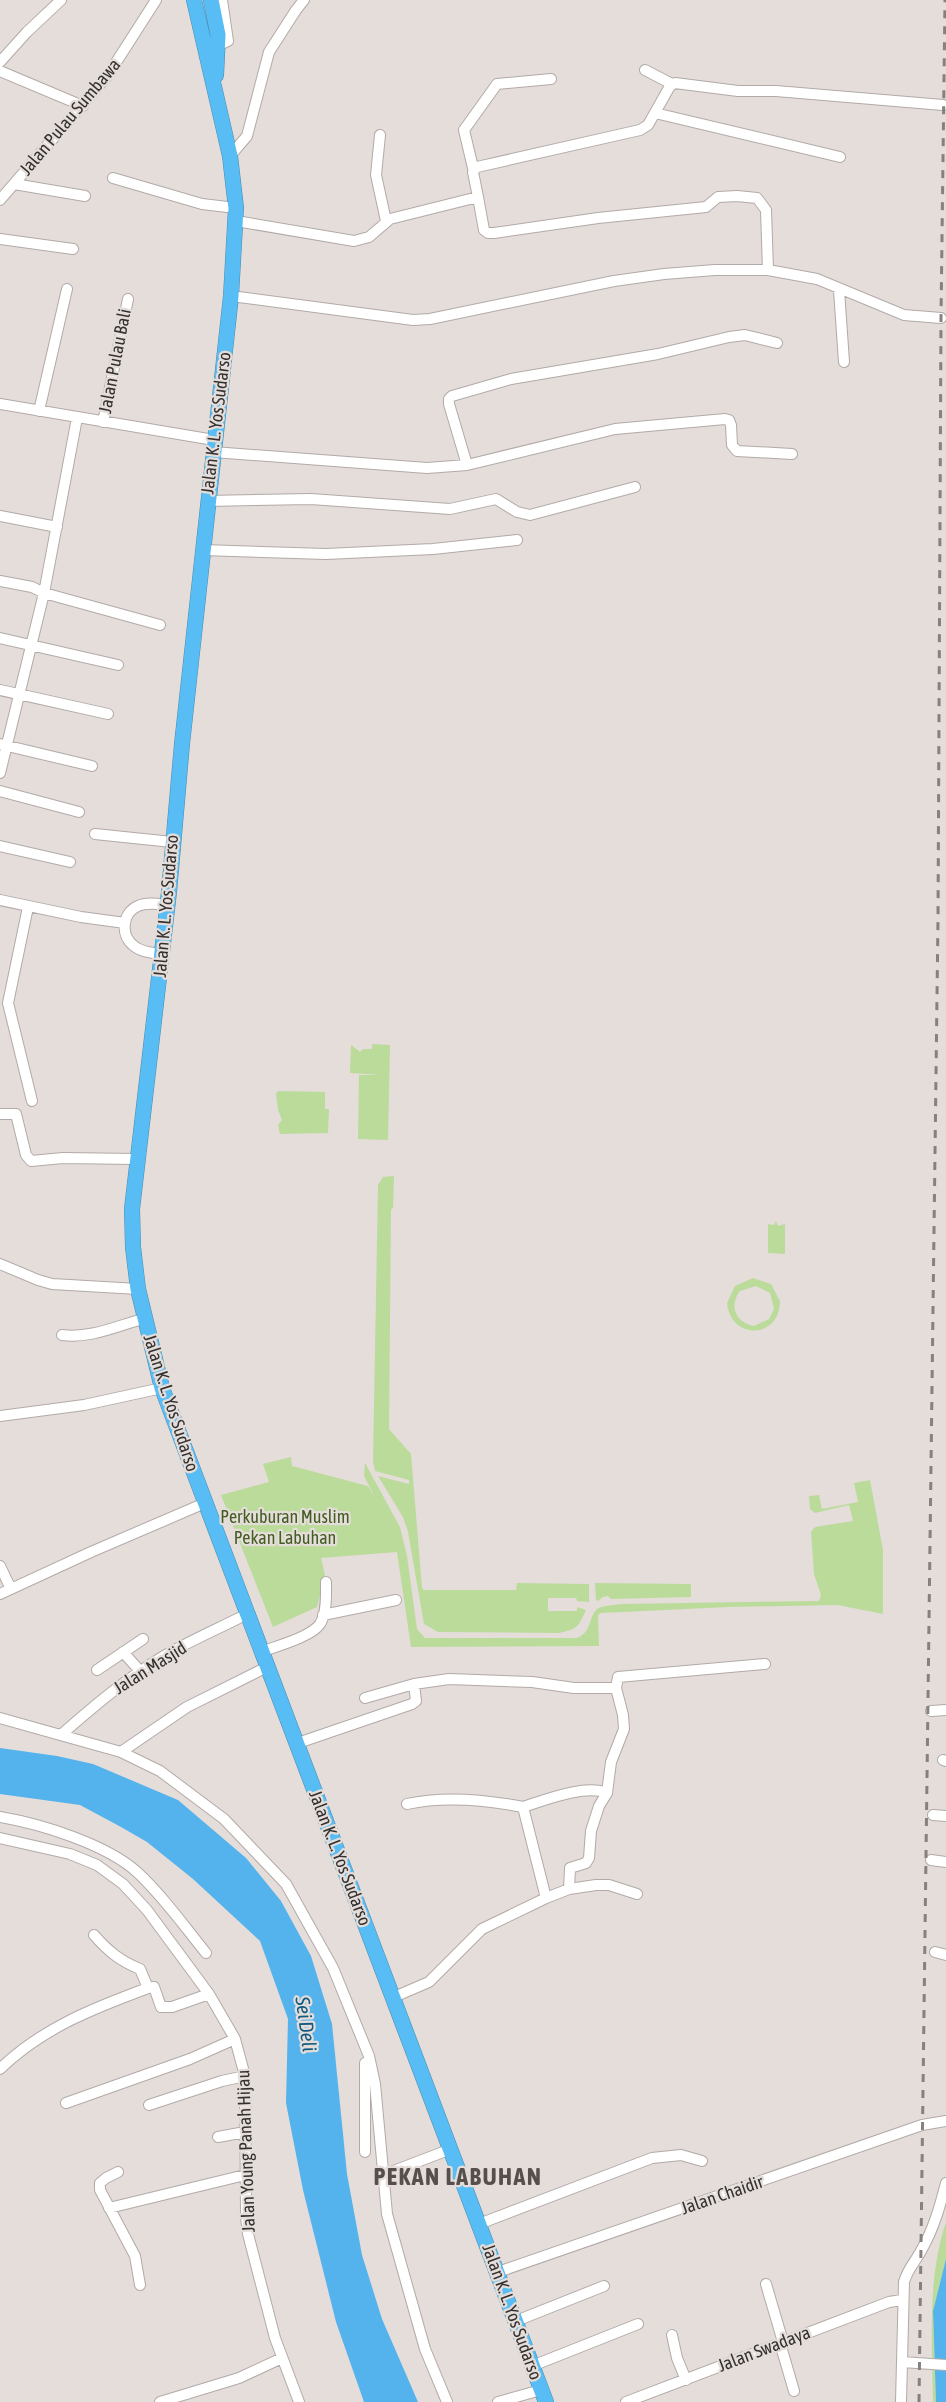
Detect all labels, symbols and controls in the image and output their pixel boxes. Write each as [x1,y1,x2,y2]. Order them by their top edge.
street label: Jalan Pulau Sumbawa [15,54,124,179]
street label: Jalan Pulau Bali [94,307,135,415]
street label: Jalan K. L. Yos Sudarso [196,351,235,495]
street label: Jalan K. L. Yos Sudarso [149,834,182,978]
street label: Jalan K. L. Yos Sudarso [139,1332,204,1474]
park label: Perkuburan Muslim Pekan Labuhan [220,1506,350,1548]
street label: Jalan Masjid [109,1637,190,1698]
street label: Jalan K. L. Yos Sudarso [305,1787,376,1928]
water label: Sei Deli [291,1994,322,2053]
street label: Jalan Young Panah Hijau [232,2069,259,2233]
district label: PEKAN LABUHAN [374,2163,542,2190]
street label: Jalan Chaidir [678,2170,766,2218]
street label: Jalan K. L. Yos Sudarso [478,2241,547,2383]
street label: Jalan Swadaya [715,2321,813,2376]

